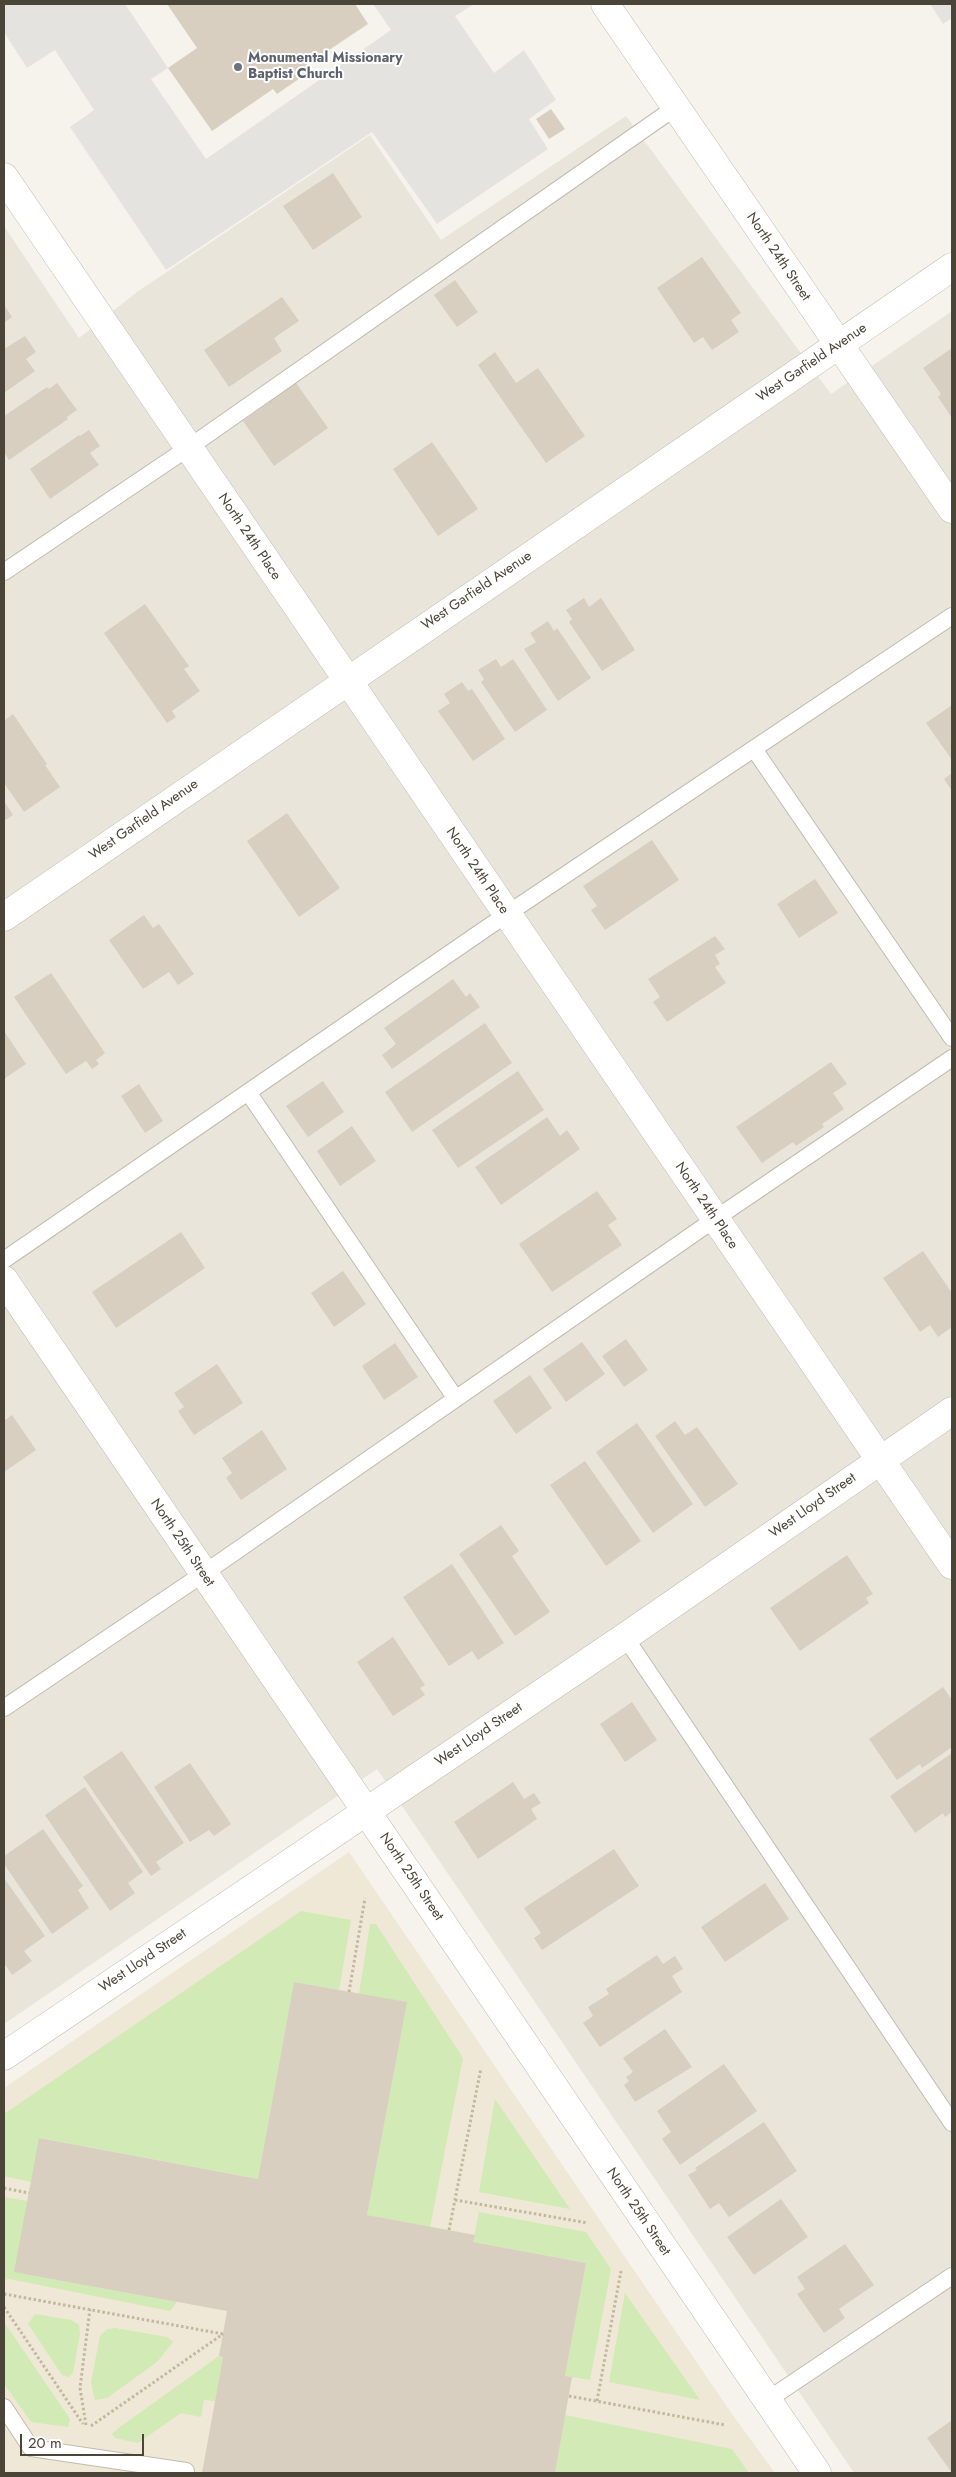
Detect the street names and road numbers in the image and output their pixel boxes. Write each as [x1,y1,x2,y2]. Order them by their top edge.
street label: North 24th Street [742,210,814,304]
street label: West Garfield Avenue [754,320,870,406]
street label: North 24th Place [214,491,284,583]
street label: West Garfield Avenue [419,548,535,634]
street label: West Garfield Avenue [86,776,202,864]
street label: North 24th Place [442,825,512,917]
street label: North 24th Place [671,1160,741,1252]
street label: West Lloyd Street [766,1470,860,1542]
street label: North 25th Street [146,1496,218,1590]
street label: West Lloyd Street [432,1700,526,1770]
street label: North 25th Street [375,1830,447,1924]
street label: West Lloyd Street [96,1926,190,1996]
street label: North 25th Street [602,2165,674,2259]

